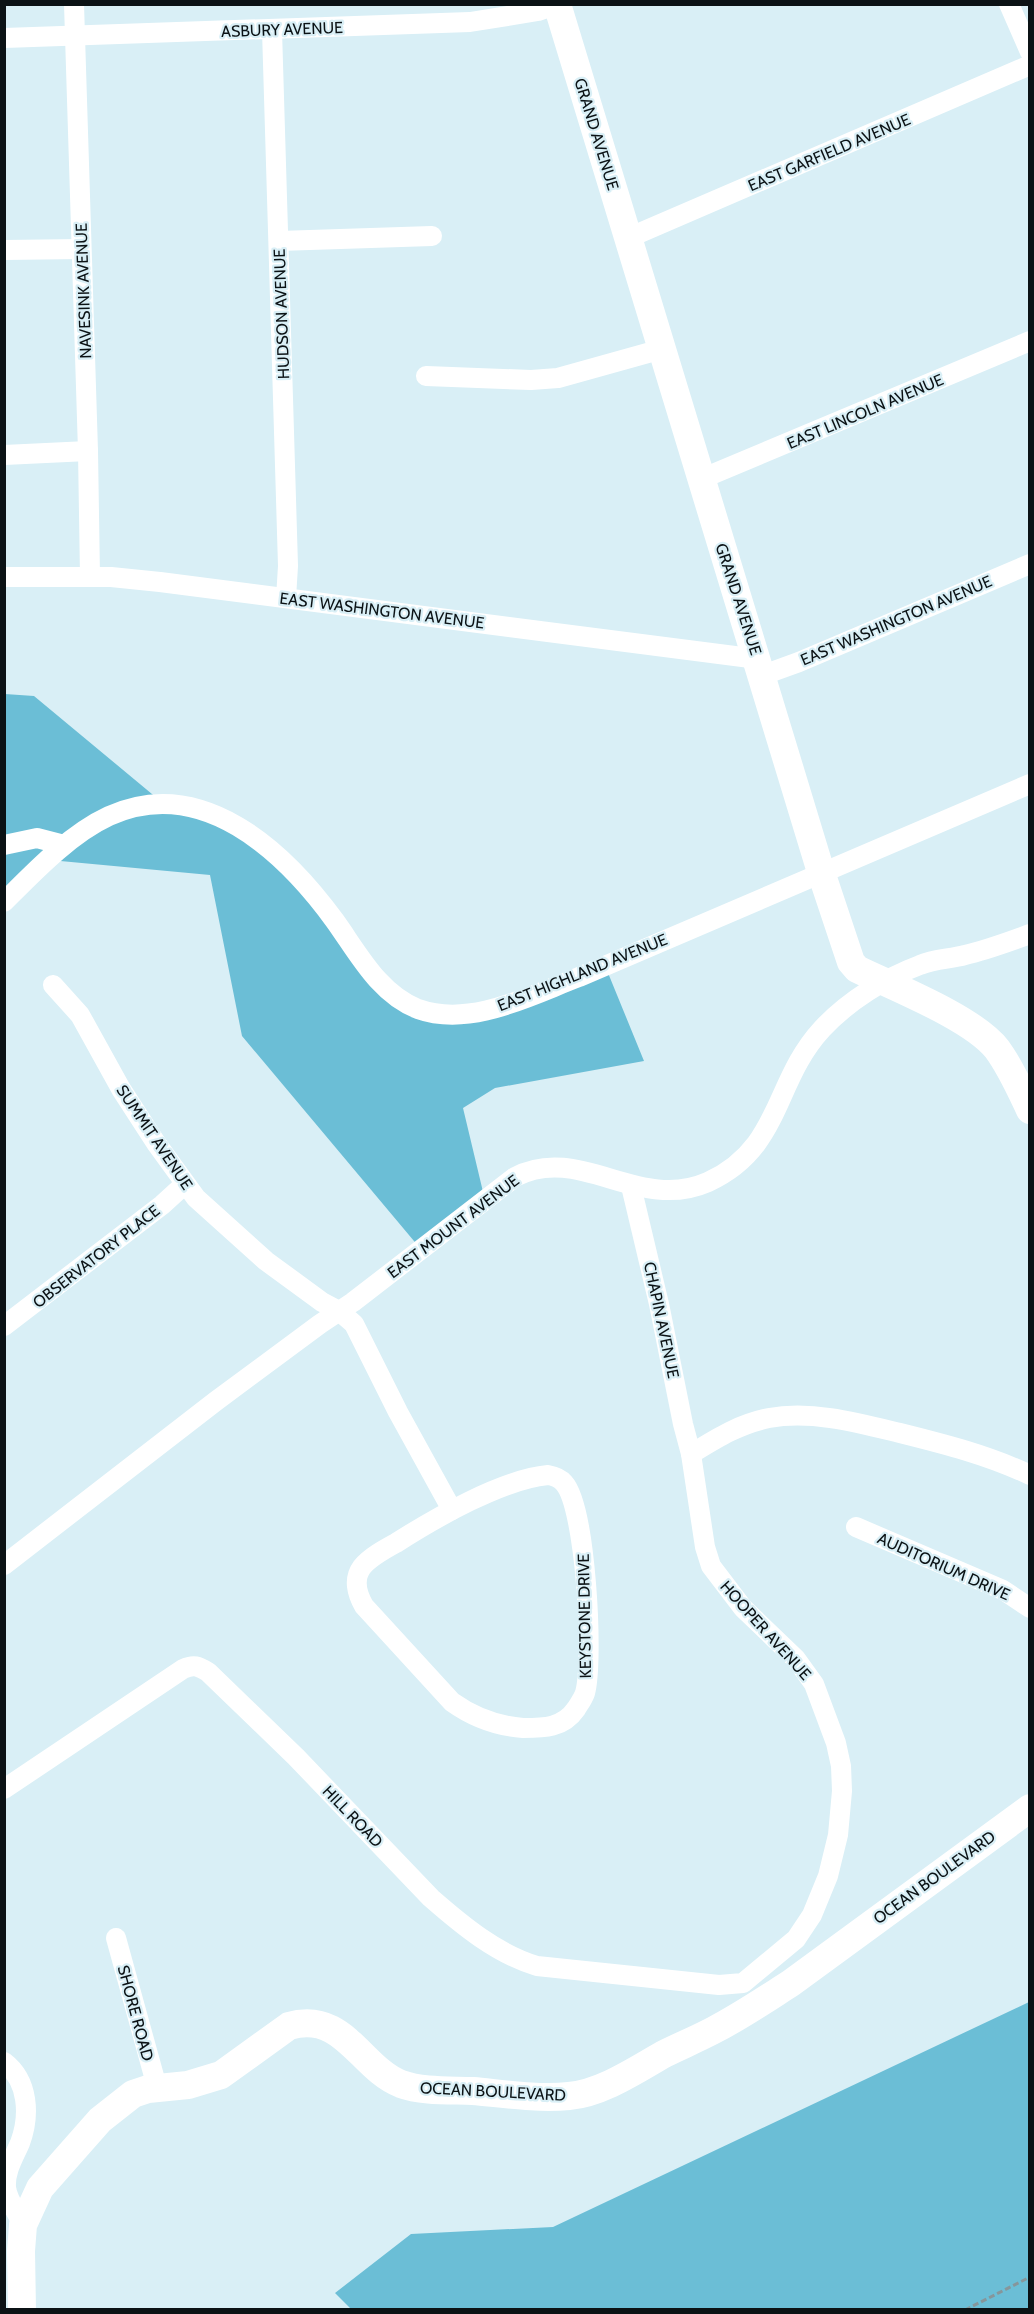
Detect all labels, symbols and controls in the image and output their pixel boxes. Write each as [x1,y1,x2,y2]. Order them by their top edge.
street label: ASBURY AVENUE [221,18,343,41]
street label: GRAND AVENUE [570,76,623,193]
street label: EAST GARFIELD AVENUE [745,110,913,195]
street label: NAVESINK AVENUE [72,223,95,359]
street label: HUDSON AVENUE [270,248,293,380]
street label: EAST LINCOLN AVENUE [784,370,946,453]
street label: GRAND AVENUE [712,541,766,657]
street label: EAST WASHINGTON AVENUE [798,571,995,669]
street label: EAST WASHINGTON AVENUE [279,589,485,632]
street label: EAST HIGHLAND AVENUE [495,930,670,1015]
street label: SUMMIT AVENUE [113,1081,197,1193]
street label: EAST MOUNT AVENUE [384,1171,523,1282]
street label: OBSERVATORY PLACE [29,1201,164,1312]
street label: CHAPIN AVENUE [640,1260,683,1380]
street label: AUDITORIUM DRIVE [875,1529,1013,1604]
street label: KEYSTONE DRIVE [574,1553,595,1678]
street label: HOOPER AVENUE [716,1577,815,1684]
street label: HILL ROAD [319,1782,387,1851]
street label: OCEAN BOULEVARD [870,1827,999,1928]
street label: SHORE ROAD [114,1963,157,2063]
street label: OCEAN BOULEVARD [419,2078,566,2105]

